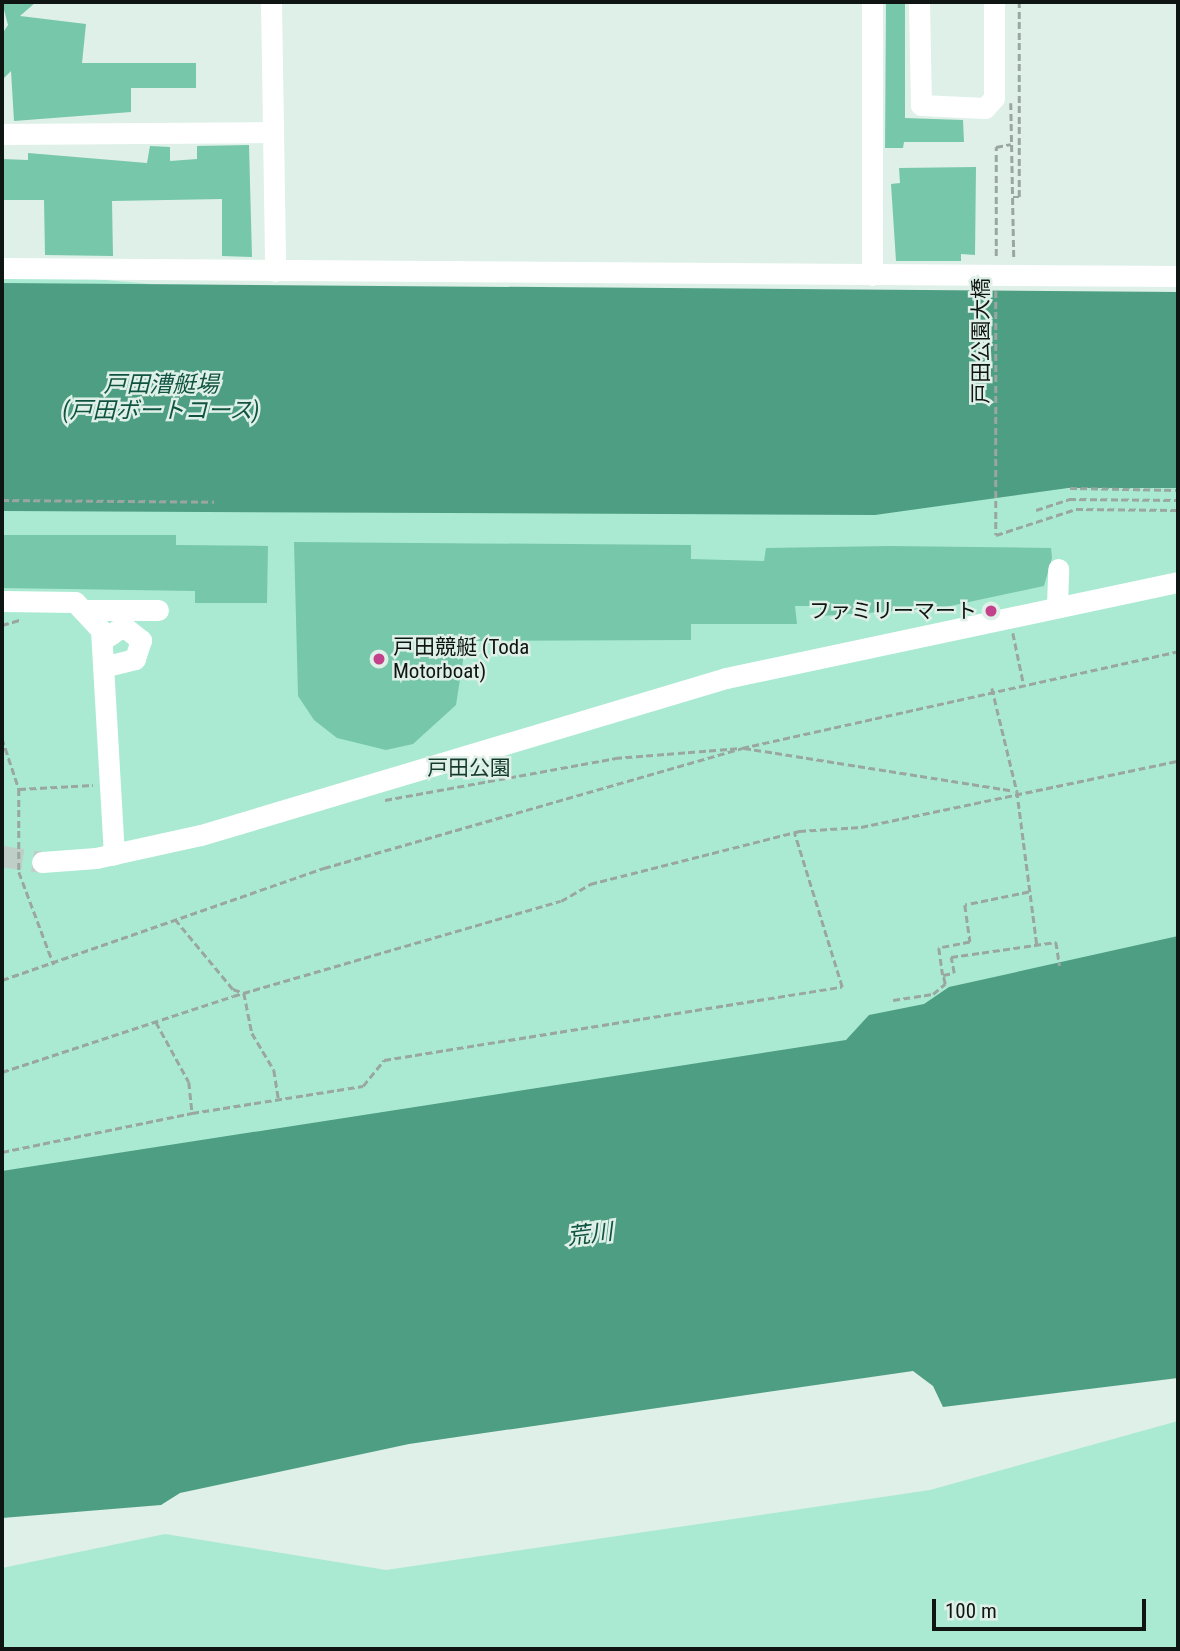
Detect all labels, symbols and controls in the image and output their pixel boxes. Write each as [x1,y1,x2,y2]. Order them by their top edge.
street label: 戸田公園大橋 [968,278,994,404]
water label: 戸田漕艇場 (戸田ボートコース) [62,371,260,425]
place label: ファミリーマート [809,598,977,624]
marker: ファミリーマート [983,603,999,619]
place label: 戸田競艇 (Toda Motorboat) [393,634,529,684]
marker: 戸田競艇 (Toda Motorboat) [371,651,387,667]
park label: 戸田公園 [427,755,511,781]
water label: 荒川 [565,1218,615,1252]
scale bar [935,1584,1148,1628]
text: 100 m [945,1599,997,1623]

